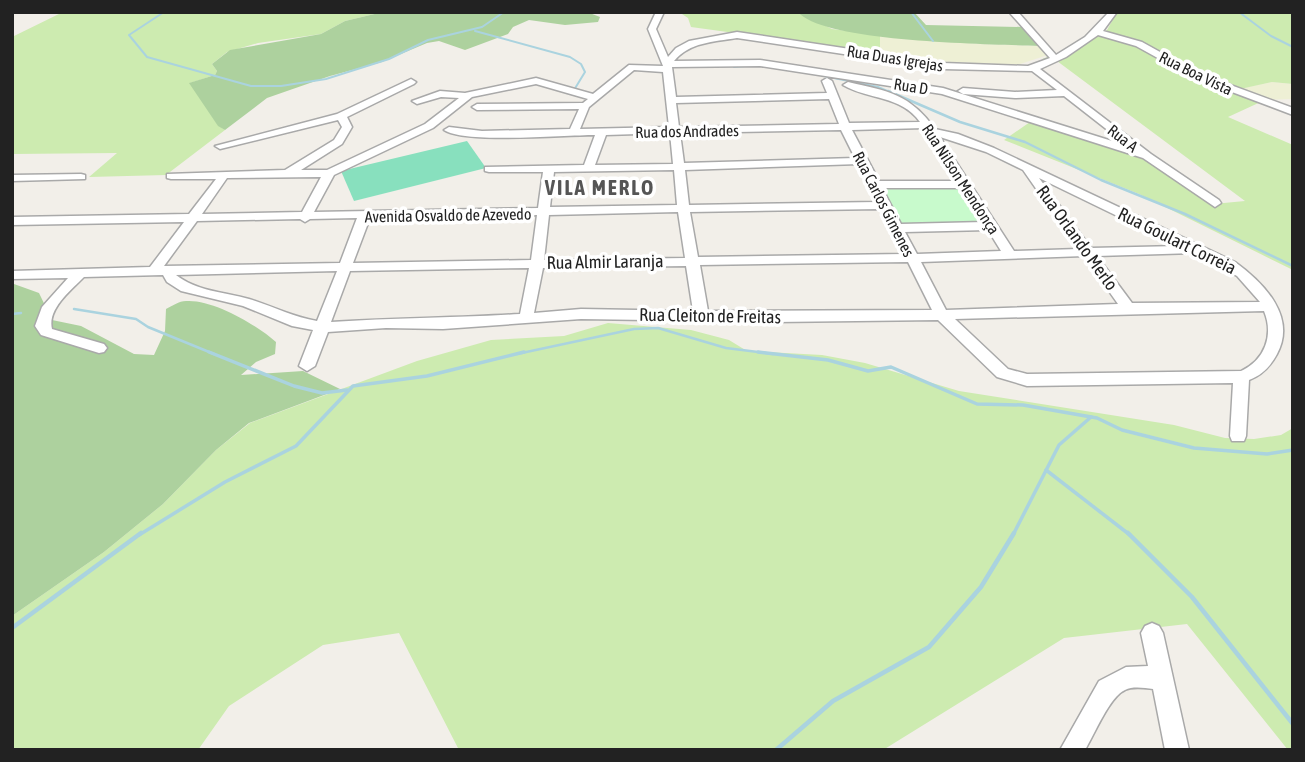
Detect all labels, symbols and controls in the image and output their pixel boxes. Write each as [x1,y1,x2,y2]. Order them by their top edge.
street label: Rua Duas Igrejas [846,42,945,76]
street label: Rua Boa Vista [1156,48,1236,98]
street label: Rua D [893,74,929,98]
street label: Rua dos Andrades [635,121,739,141]
street label: Rua Nilson Mendonça [918,121,1003,238]
street label: Rua A [1104,121,1142,155]
street label: Rua Carlos Gimenes [850,148,918,260]
district label: VILA MERLO [544,175,655,199]
street label: Rua Orlando Merlo [1032,181,1122,294]
street label: Rua Goulart Correia [1115,203,1240,278]
street label: Avenida Osvaldo de Azevedo [364,205,532,225]
street label: Rua Almir Laranja [546,250,664,273]
street label: Rua Cleiton de Freitas [639,304,781,327]

